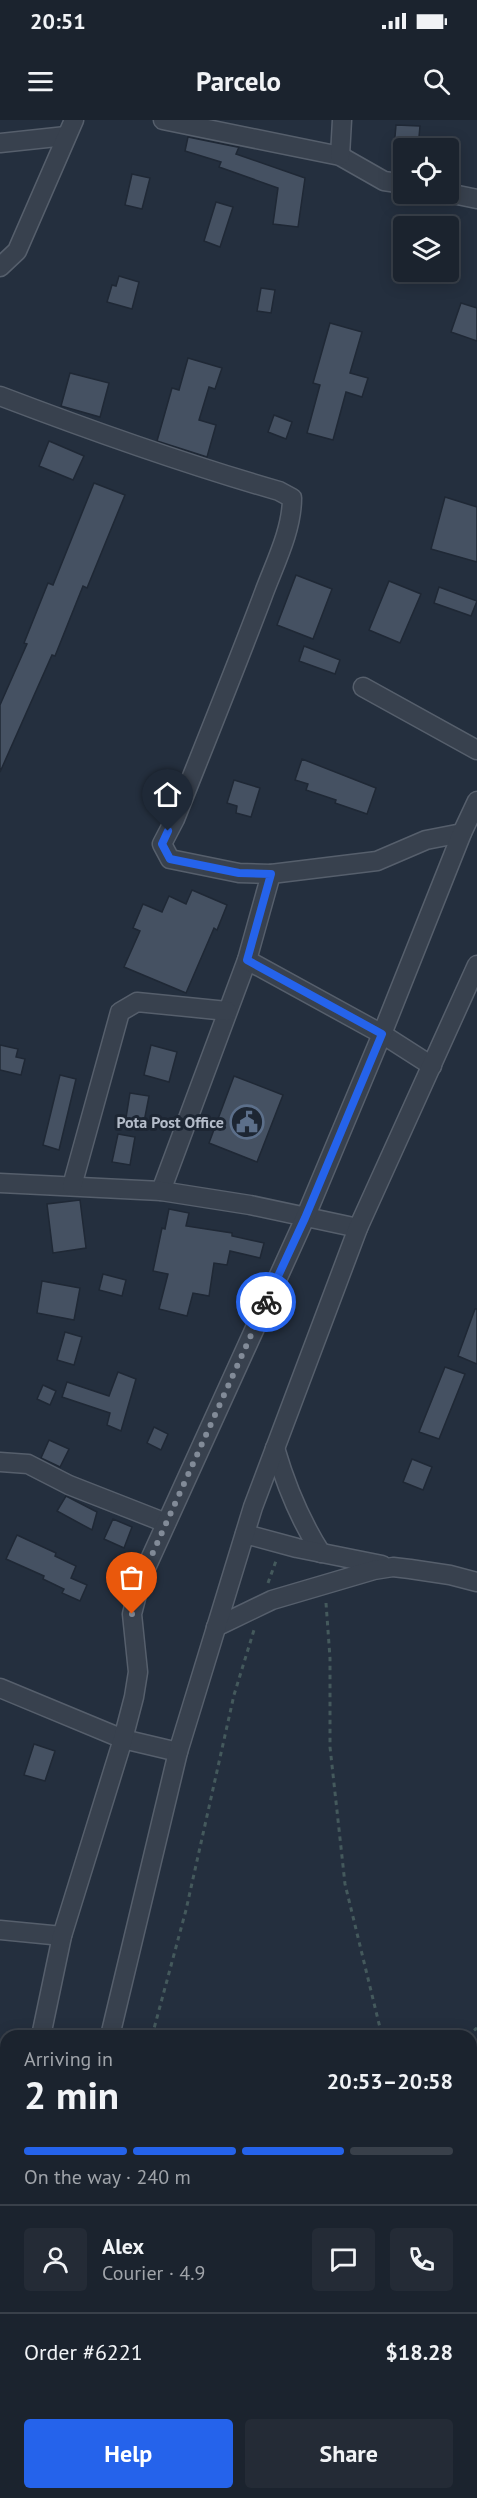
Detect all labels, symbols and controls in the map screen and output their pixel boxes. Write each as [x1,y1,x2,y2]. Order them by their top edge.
text: 20:51 [30,7,86,35]
text: Parcelo [196,64,281,98]
icon: menu [24,65,57,98]
icon: search [420,65,453,98]
map controls [393,138,459,282]
button: locate [393,138,459,204]
button: layers [393,216,459,282]
pin [142,769,193,831]
icon: home [151,778,184,811]
public building icon: Pota Post Office [229,1104,265,1140]
place label: Pota Post Office [116,1112,224,1132]
courier [236,1272,296,1332]
icon: bike [250,1286,283,1319]
pin [106,1552,157,1614]
icon: bag [115,1561,148,1594]
text: Arriving in [24,2046,113,2072]
text: 20:53–20:58 [327,2067,453,2095]
text: 2 min [24,2069,119,2120]
text: On the way · 240 m [24,2164,191,2190]
button: person [24,2228,87,2291]
button: chat [312,2228,375,2291]
button: phone [390,2228,453,2291]
text: Alex [102,2232,144,2260]
text: Courier · 4.9 [102,2260,205,2286]
text: Order #6221 [24,2338,143,2366]
text: $18.28 [385,2338,453,2366]
button: Help [24,2419,233,2488]
button: Share [245,2419,453,2488]

